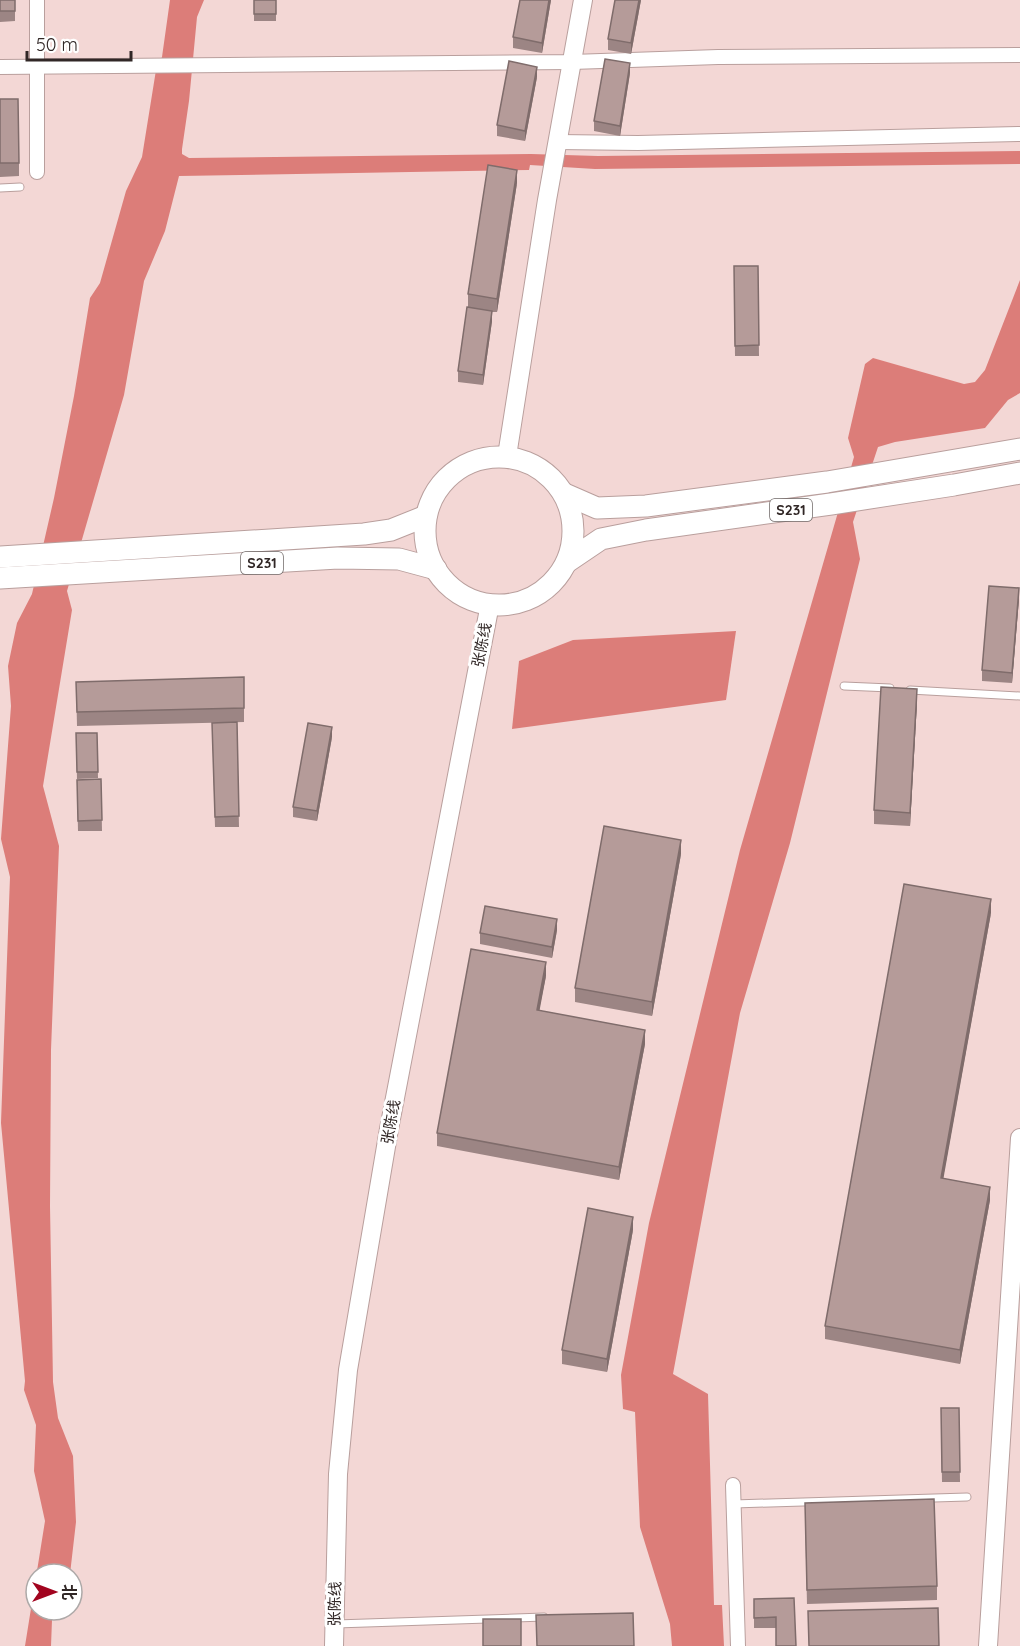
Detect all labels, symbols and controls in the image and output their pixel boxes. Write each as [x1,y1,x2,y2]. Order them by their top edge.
scale bar [27,24,130,62]
text: 50 m [36,33,78,56]
road number: S231 [770,499,812,521]
road number: S231 [241,552,283,574]
street label: 张陈线 [468,621,495,669]
street label: 张陈线 [377,1098,404,1146]
north arrow [24,1562,84,1622]
street label: 张陈线 [325,1581,344,1627]
text: 北 [59,1584,79,1600]

